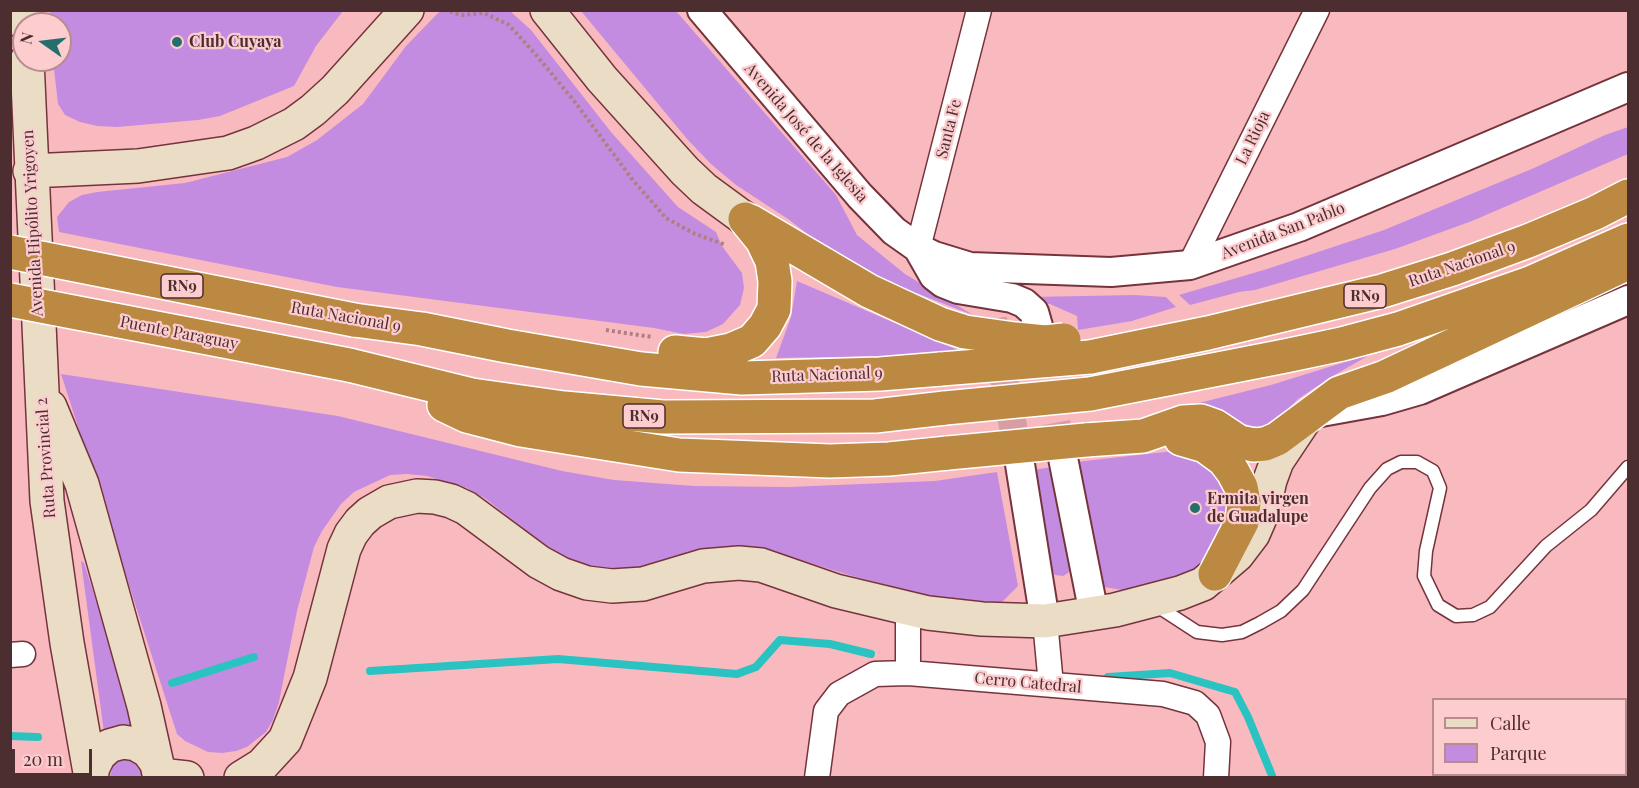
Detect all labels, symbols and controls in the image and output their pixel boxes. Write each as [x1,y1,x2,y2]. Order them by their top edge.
north arrow [12,12,72,72]
text: N [14,30,38,46]
place label: Club Cuyaya [189,32,282,52]
marker: Club Cuyaya [170,35,184,49]
street label: Avenida José de la Iglesia [740,59,872,207]
street label: Santa Fe [932,97,966,161]
street label: La Rioja [1232,108,1274,168]
street label: Avenida Hipólito Yrigoyen [19,129,47,317]
street label: Avenida San Pablo [1219,199,1347,263]
street label: Ruta Nacional 9 [1406,237,1518,291]
road number: RN9 [161,274,203,298]
road number: RN9 [1344,284,1386,308]
street label: Ruta Nacional 9 [289,298,403,336]
street label: Puente Paraguay [118,312,240,354]
street label: Ruta Nacional 9 [771,363,883,387]
street label: Ruta Provincial 2 [32,397,60,519]
road number: RN9 [623,404,665,428]
place label: Ermita virgen de Guadalupe [1207,489,1309,527]
marker: Ermita virgen de Guadalupe [1188,501,1202,515]
street label: Cerro Catedral [974,669,1082,697]
legend [1432,698,1627,776]
text: Calle [1490,711,1531,735]
scale bar [15,737,94,775]
text: Parque [1490,741,1547,765]
text: 20 m [23,747,63,771]

